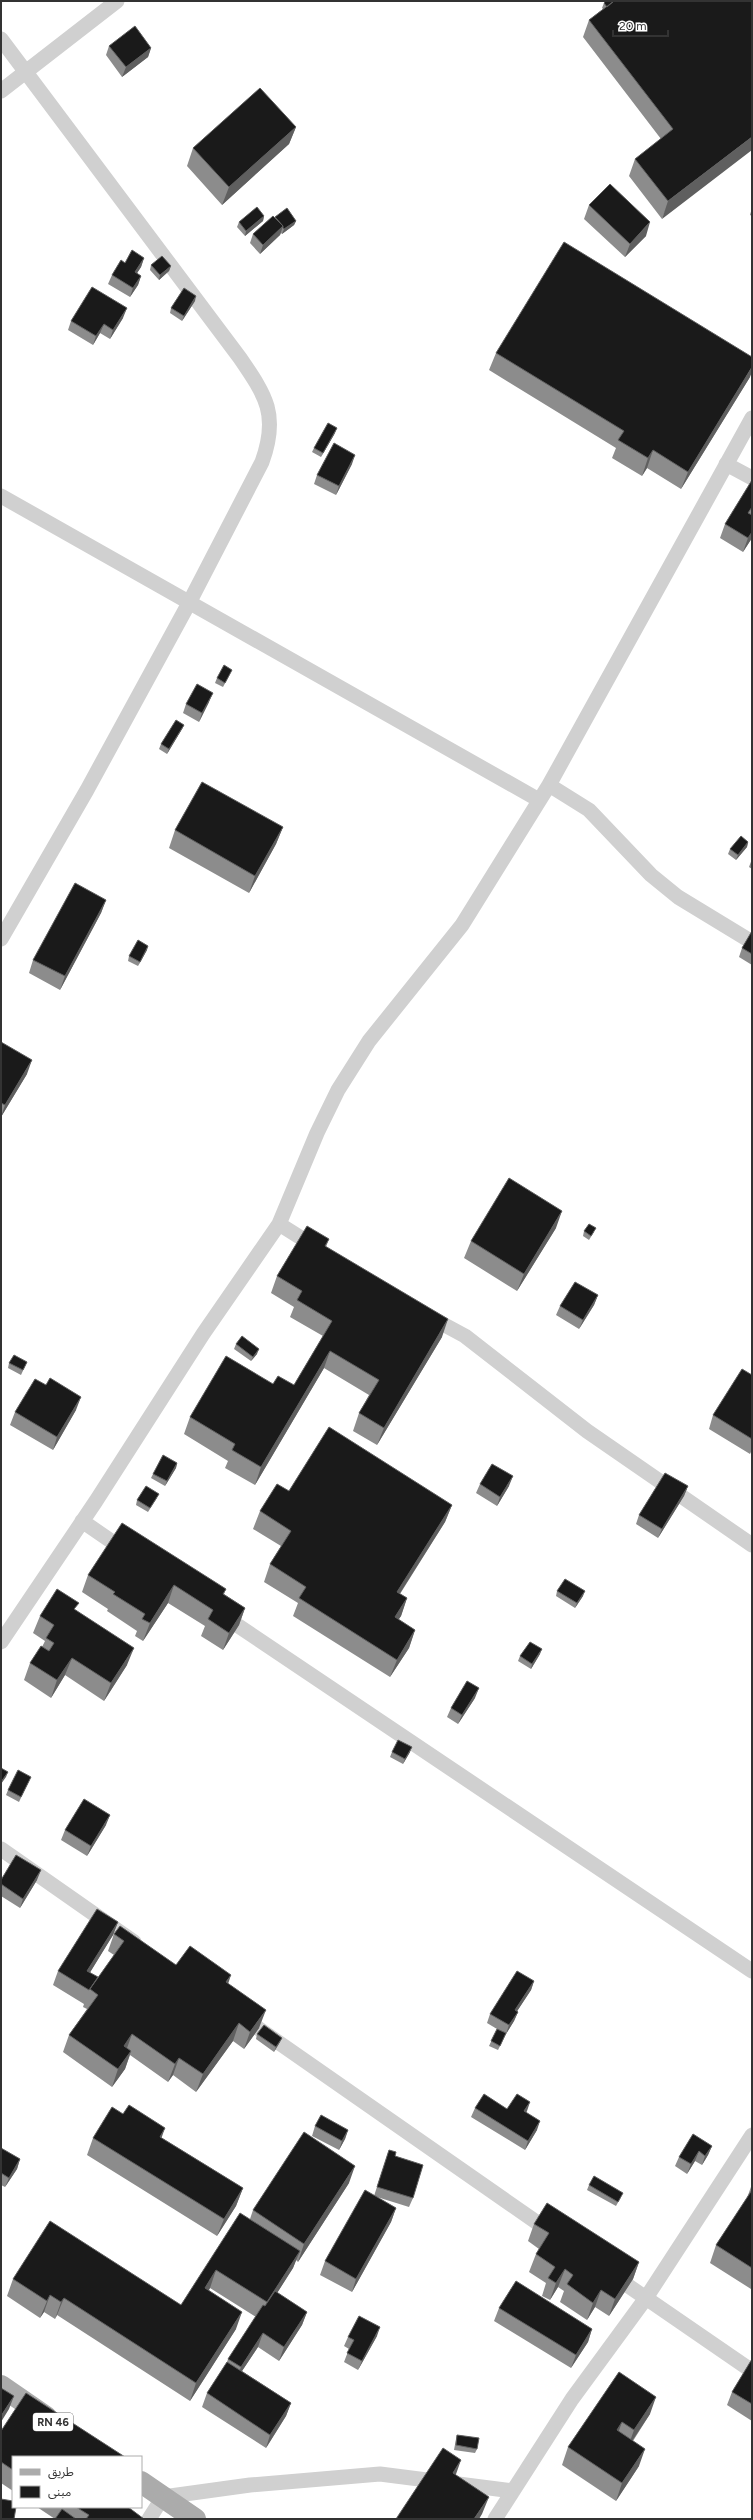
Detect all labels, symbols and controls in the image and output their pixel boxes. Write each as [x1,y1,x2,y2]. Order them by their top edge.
scale bar [613,12,668,38]
text: 20 m [619,19,647,33]
road number: RN 46 [33,2413,73,2431]
legend [12,2456,142,2508]
text: طريق [48,2465,74,2480]
text: مبنى [48,2485,71,2499]

